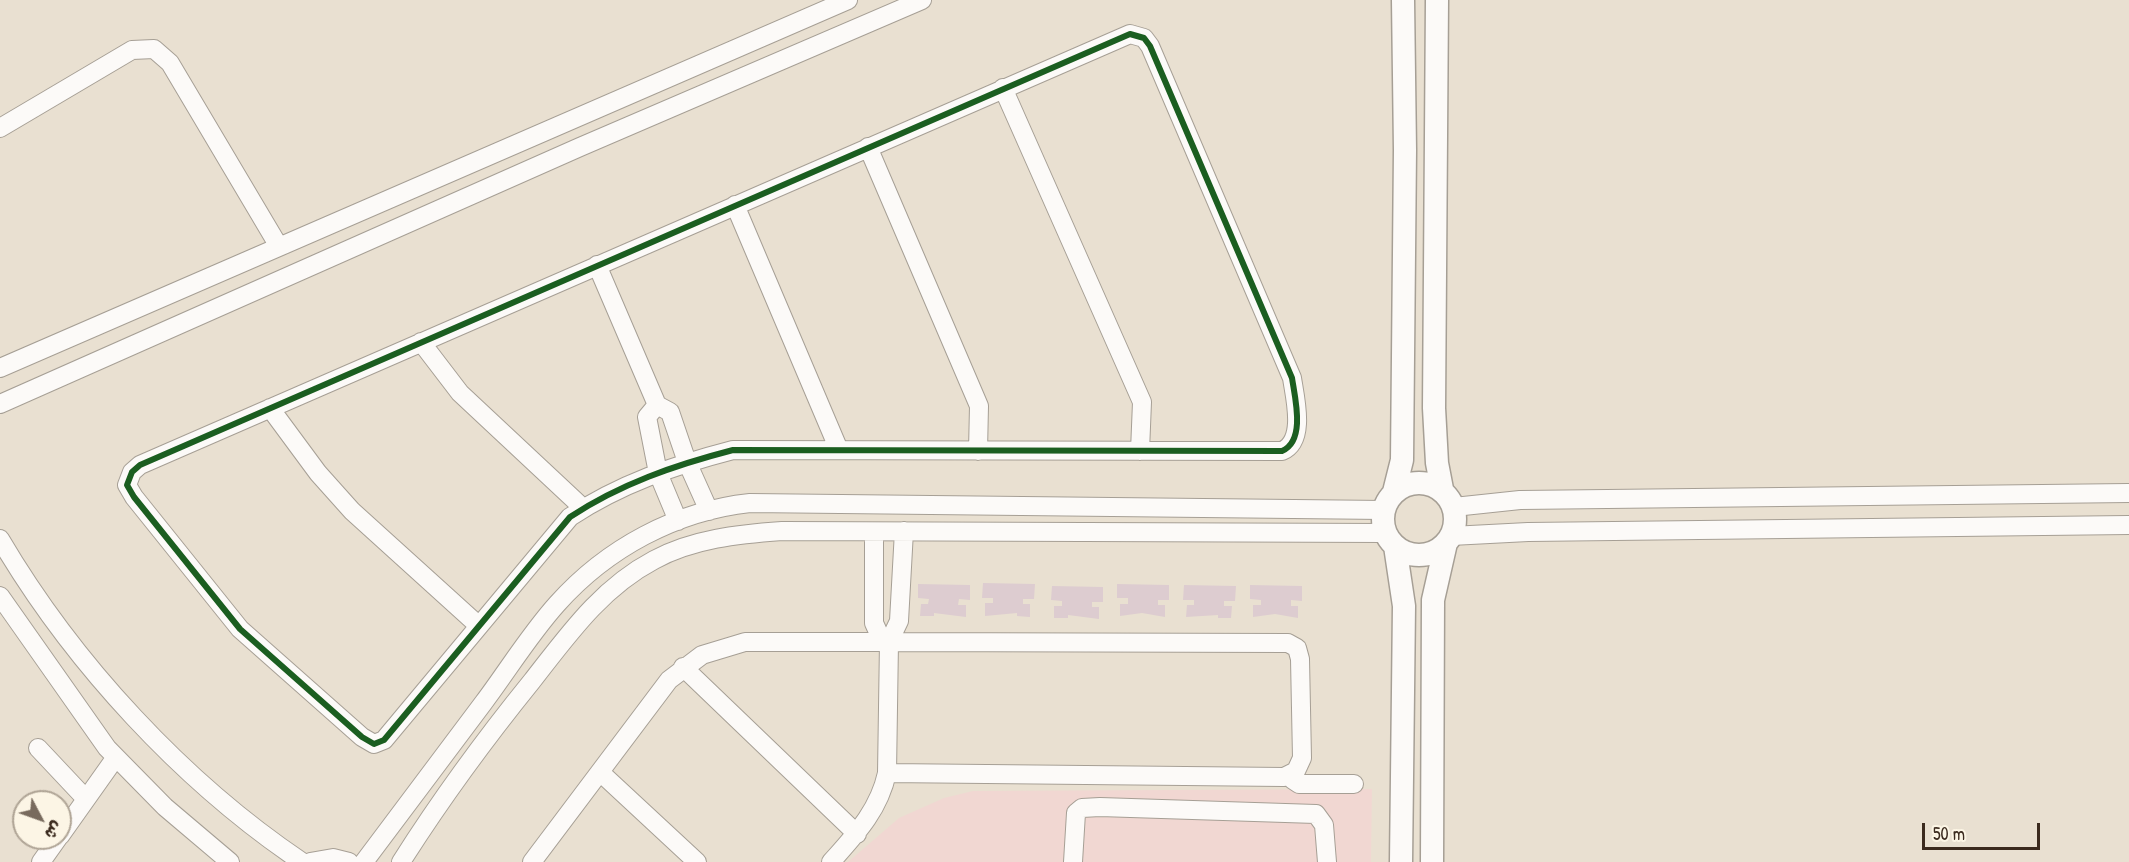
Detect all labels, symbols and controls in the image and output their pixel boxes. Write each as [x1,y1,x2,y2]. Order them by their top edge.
north arrow [12,790,72,850]
scale bar [1925,811,2044,849]
text: ش [40,817,68,844]
text: 50 m [1933,821,1965,846]

